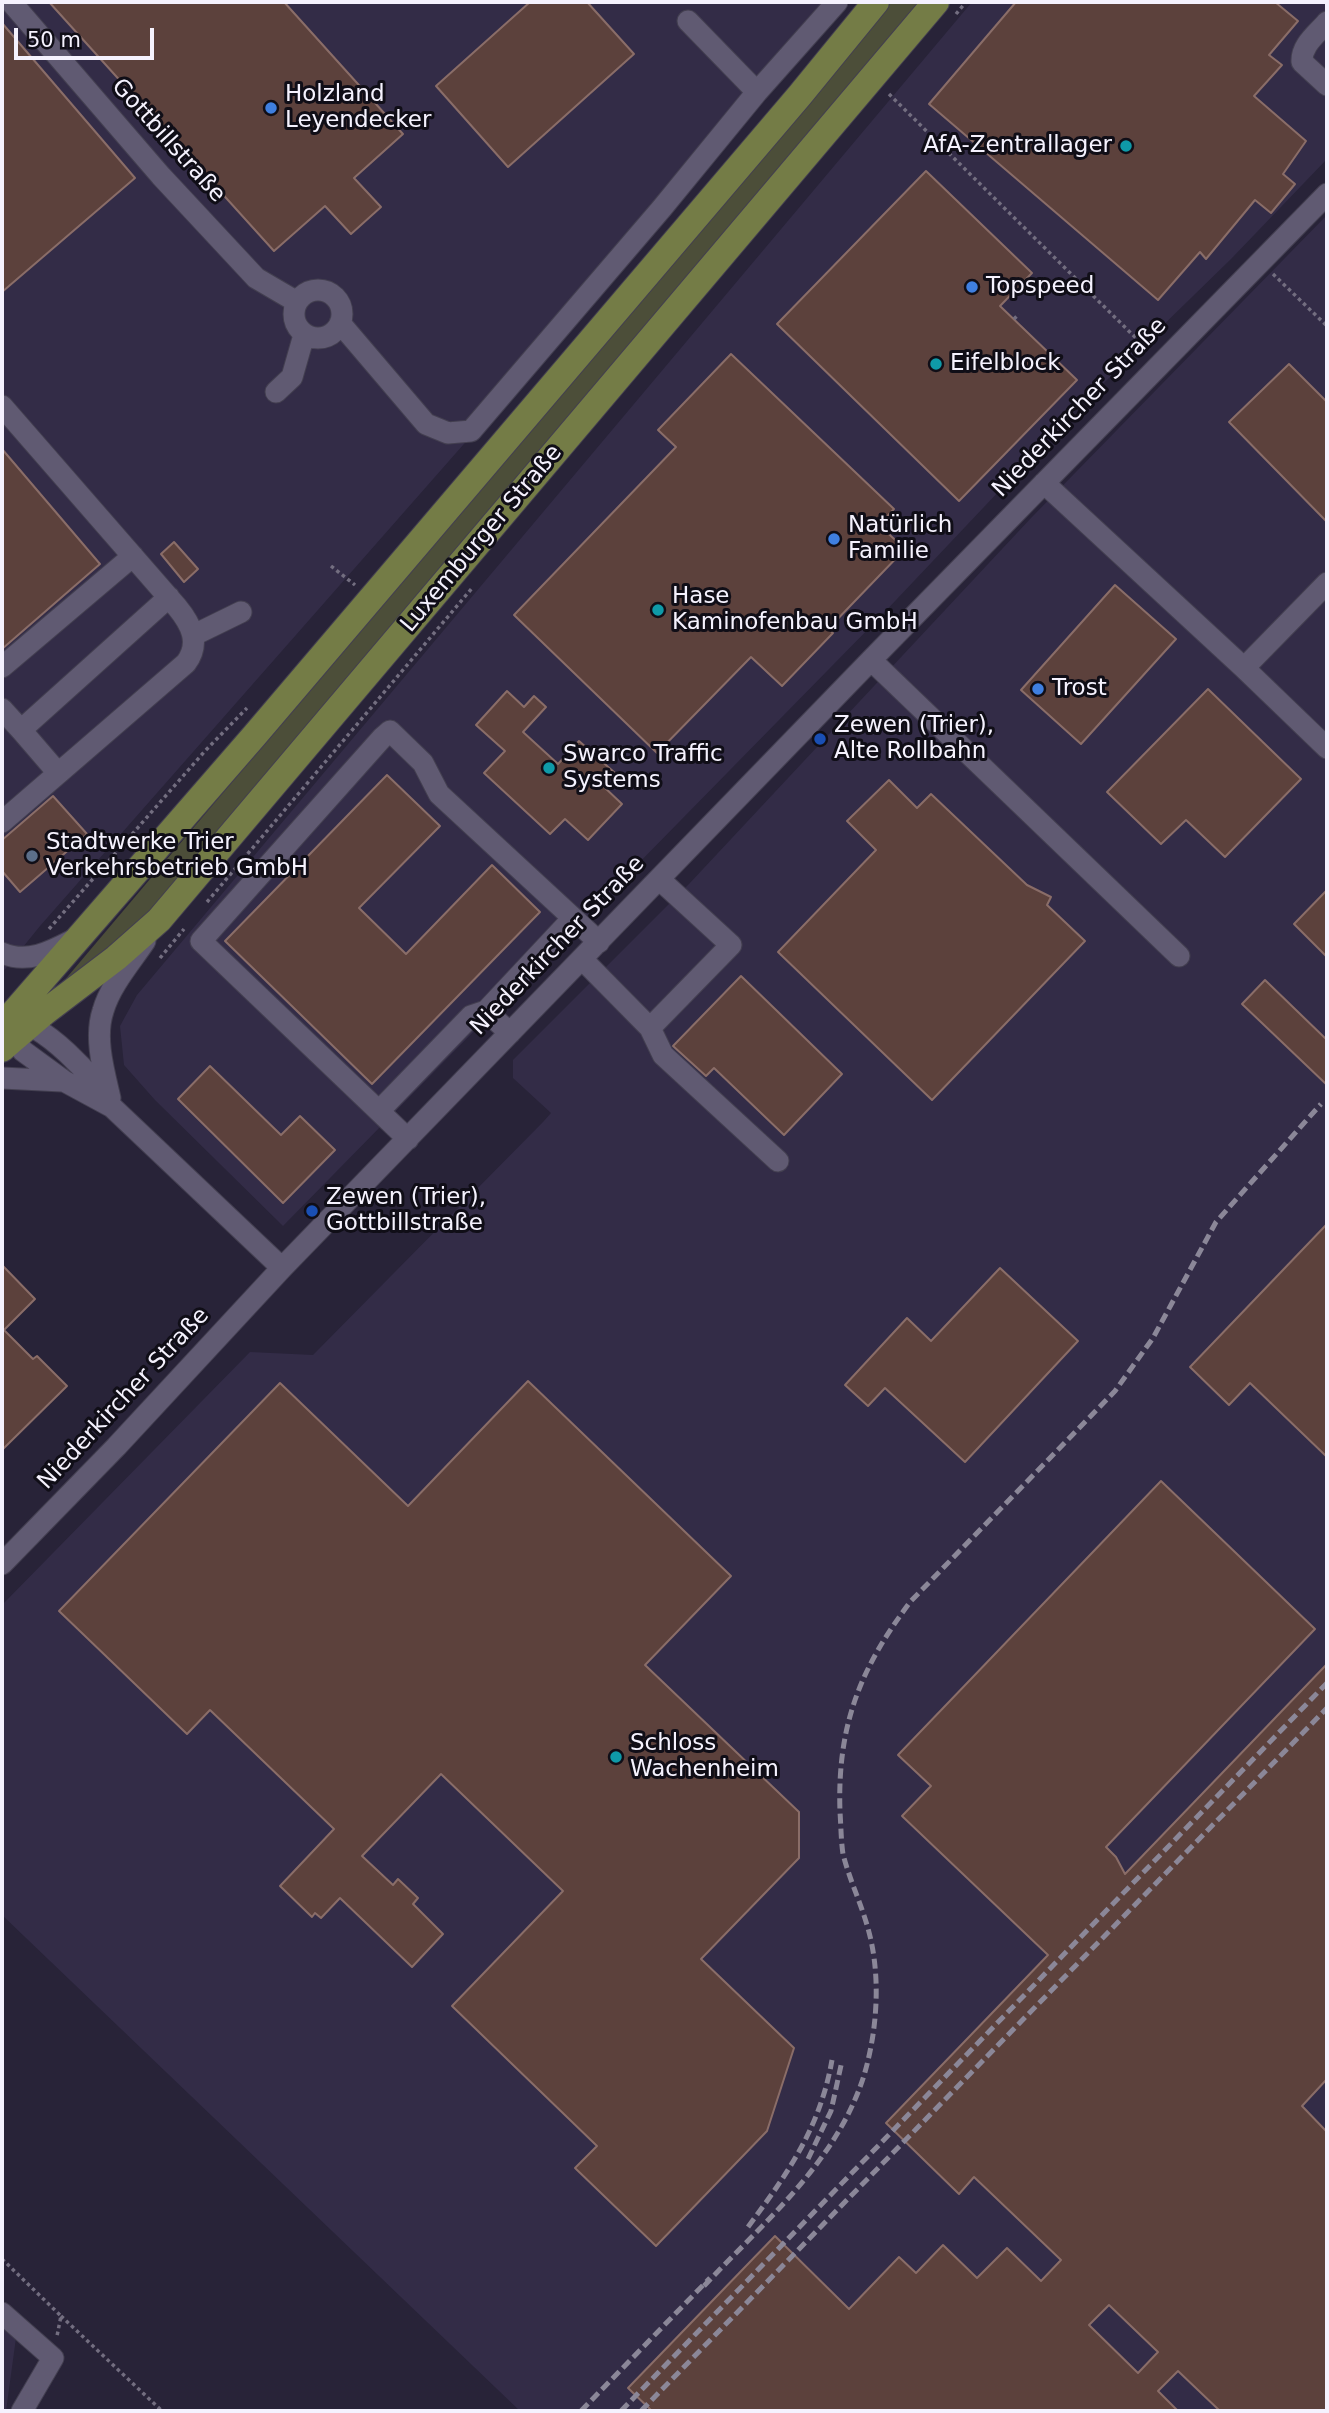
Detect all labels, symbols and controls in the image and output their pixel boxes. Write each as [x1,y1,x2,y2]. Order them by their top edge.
scale bar [18,14,158,58]
text: 50 m [27,28,81,52]
street label: Gottbillstraße [105,73,231,209]
place label: Holzland Leyendecker [285,81,431,135]
marker: Holzland Leyendecker [263,100,279,116]
place label: AfA-Zentrallager [923,132,1112,160]
marker: AfA-Zentrallager [1118,138,1134,154]
place label: Topspeed [986,273,1094,301]
marker: Topspeed [964,279,980,295]
street label: Niederkircher Straße [987,313,1173,503]
place label: Eifelblock [950,350,1061,378]
marker: Eifelblock [928,356,944,372]
street label: Luxemburger Straße [396,440,568,638]
place label: Natürlich Familie [848,512,952,566]
marker: Natürlich Familie [826,531,842,547]
place label: Hase Kaminofenbau GmbH [672,583,918,637]
marker: Hase Kaminofenbau GmbH [650,602,666,618]
place label: Trost [1052,675,1107,703]
marker: Trost [1030,681,1046,697]
place label: Zewen (Trier), Alte Rollbahn [834,712,994,766]
marker: Zewen (Trier), Alte Rollbahn [812,731,828,747]
place label: Swarco Traffic Systems [563,741,723,795]
marker: Swarco Traffic Systems [541,760,557,776]
place label: Stadtwerke Trier Verkehrsbetrieb GmbH [46,829,308,883]
marker: Stadtwerke Trier Verkehrsbetrieb GmbH [24,848,40,864]
street label: Niederkircher Straße [465,851,651,1041]
place label: Zewen (Trier), Gottbillstraße [326,1184,486,1238]
marker: Zewen (Trier), Gottbillstraße [304,1203,320,1219]
street label: Niederkircher Straße [33,1302,215,1496]
place label: Schloss Wachenheim [630,1730,779,1784]
marker: Schloss Wachenheim [608,1749,624,1765]

